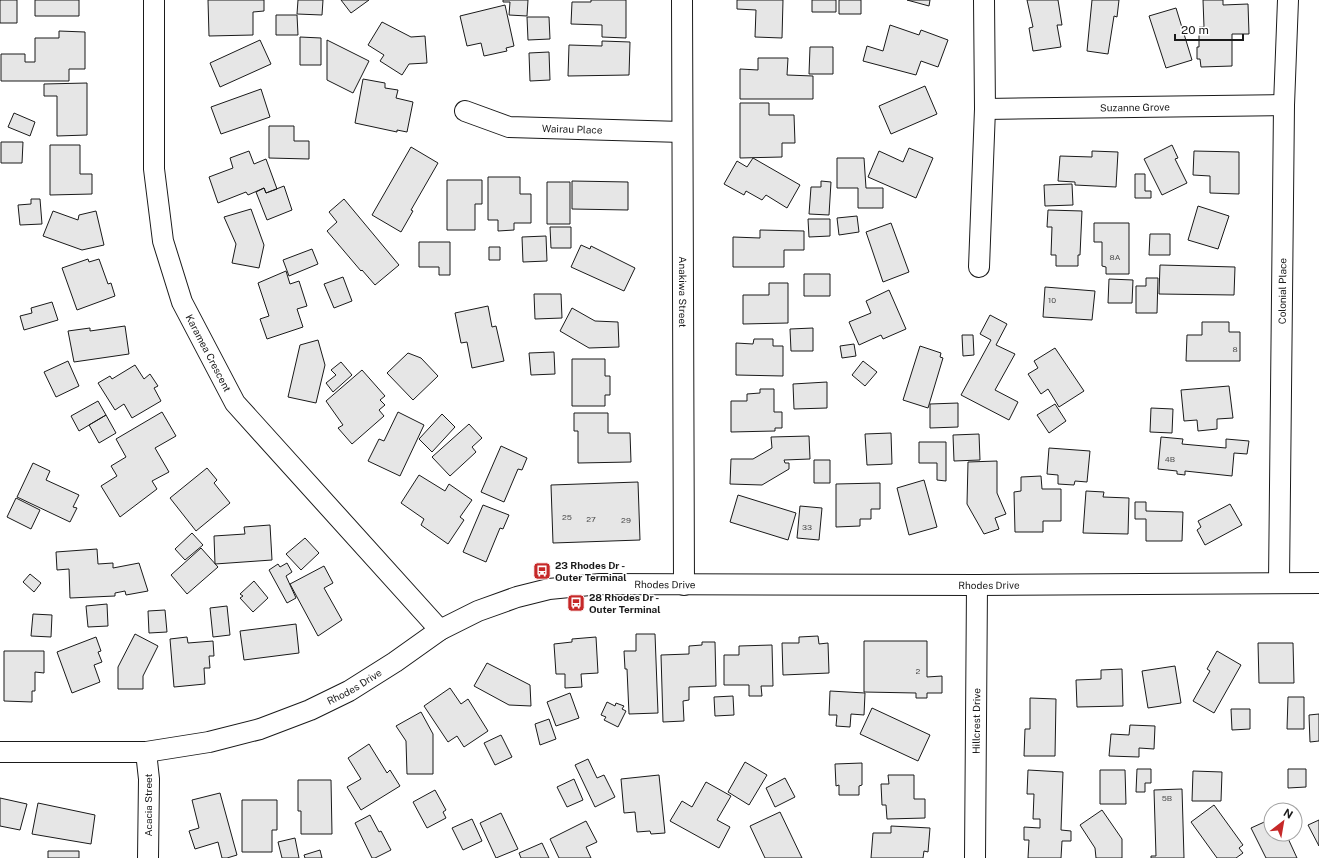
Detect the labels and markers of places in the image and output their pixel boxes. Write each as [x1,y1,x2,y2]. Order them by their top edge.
place label: 23 Rhodes Dr - Outer Terminal [555,559,626,583]
bus stop icon: 23 Rhodes Dr - Outer Terminal [532,561,552,581]
place label: 28 Rhodes Dr - Outer Terminal [589,591,660,615]
bus stop icon: 28 Rhodes Dr - Outer Terminal [566,593,586,613]

